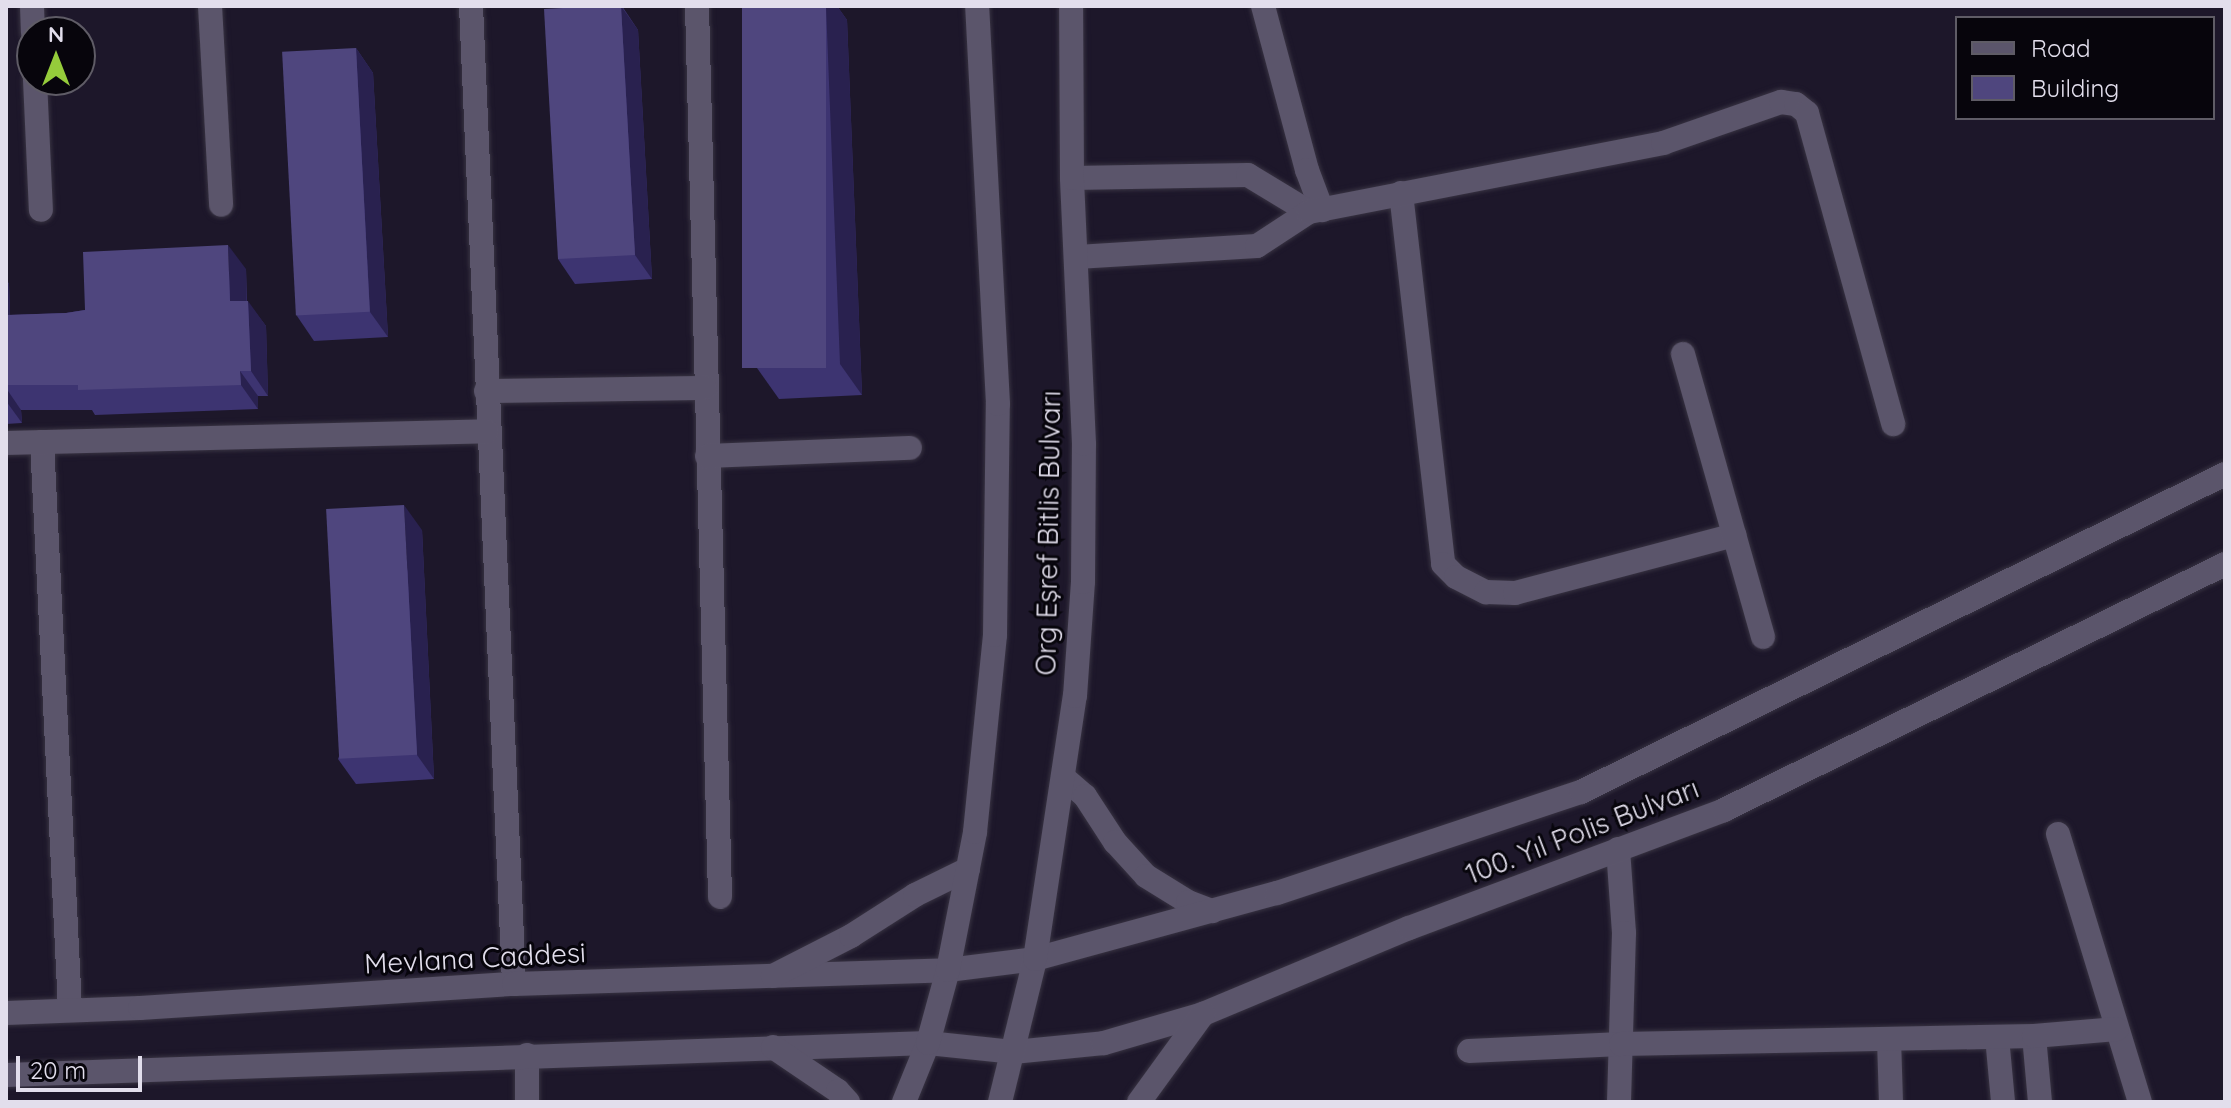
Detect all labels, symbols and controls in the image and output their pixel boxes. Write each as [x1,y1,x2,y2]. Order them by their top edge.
north arrow [16,16,96,96]
legend [1955,16,2215,120]
text: N [48,20,64,48]
text: Road [2031,33,2091,63]
text: Building [2031,73,2119,103]
street label: Org Eşref Bitlis Bulvarı [1029,390,1067,676]
street label: 100. Yıl Polis Bulvarı [1461,771,1703,891]
street label: Mevlana Caddesi [363,935,587,981]
scale bar [20,1040,146,1090]
text: 20 m [30,1055,86,1085]

